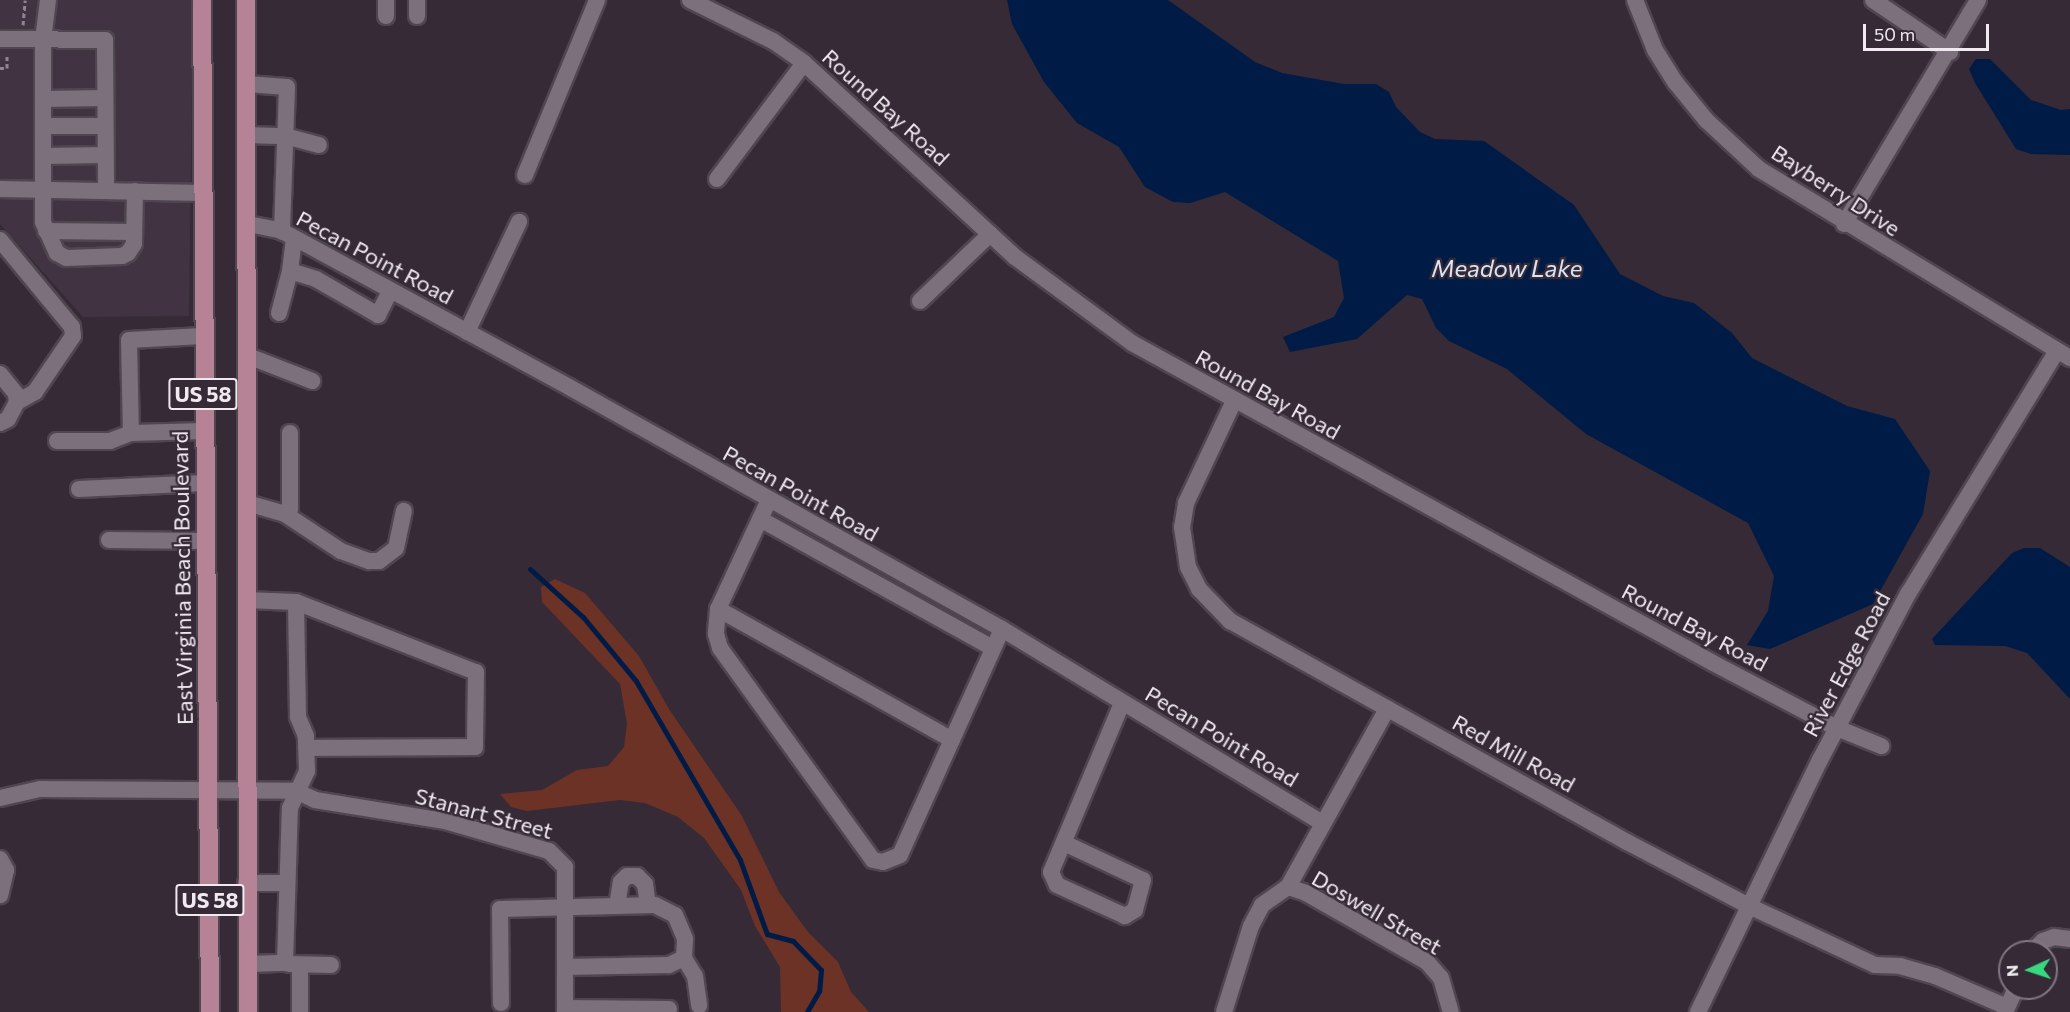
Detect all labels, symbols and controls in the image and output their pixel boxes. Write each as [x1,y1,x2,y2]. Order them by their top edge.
scale bar [1866,12,1992,50]
text: 50 m [1874,23,1915,45]
street label: Round Bay Road [817,43,955,171]
street label: Bayberry Drive [1767,139,1905,241]
street label: Pecan Point Road [292,205,458,309]
water label: Meadow Lake [1432,254,1582,282]
street label: Round Bay Road [1191,343,1345,445]
road number: US 58 [167,376,239,412]
street label: East Virginia Beach Boulevard [166,431,198,725]
street label: Pecan Point Road [719,439,883,547]
street label: Round Bay Road [1618,577,1772,677]
street label: River Edge Road [1797,587,1895,741]
street label: Pecan Point Road [1141,680,1303,792]
street label: Red Mill Road [1448,708,1580,798]
street label: Stanart Street [412,782,556,844]
street label: Doswell Street [1307,864,1447,960]
road number: US 58 [174,882,246,918]
north arrow [1998,940,2058,1000]
text: N [2002,964,2021,977]

